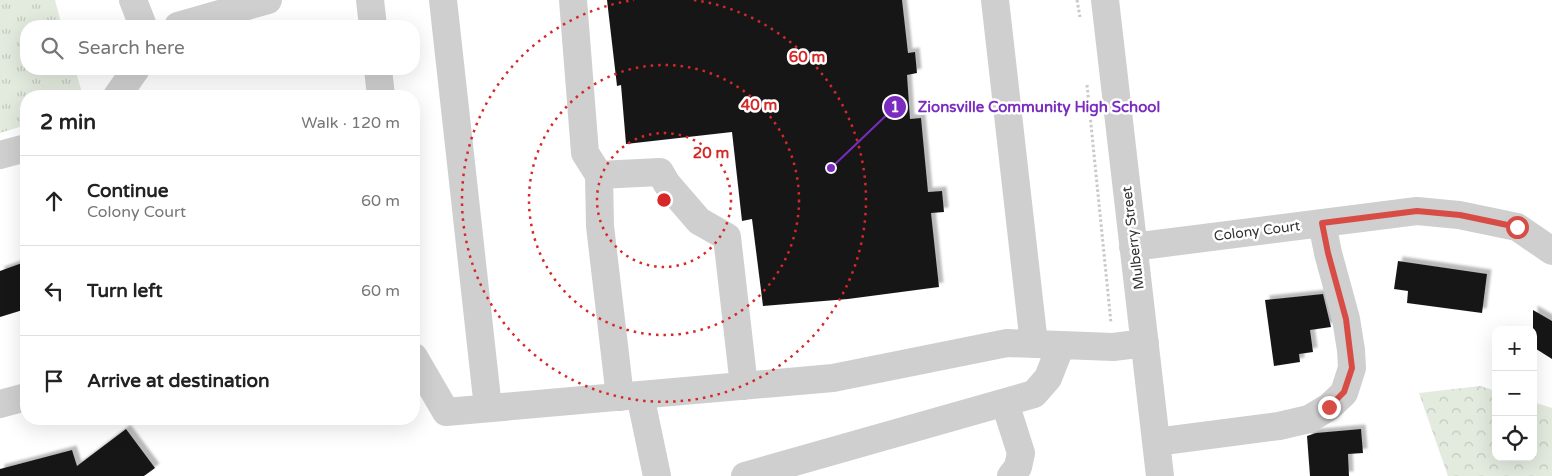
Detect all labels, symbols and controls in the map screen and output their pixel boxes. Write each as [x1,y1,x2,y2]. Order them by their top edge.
search box [20,20,420,75]
icon: search [38,34,66,62]
text: Search here [78,37,185,59]
text: 60 m [789,48,825,66]
callout: Zionsville Community High School [883,92,1170,122]
text: 40 m [741,96,777,114]
text: 1 [890,98,900,116]
text: Zionsville Community High School [918,98,1160,117]
text: 2 min [40,110,96,135]
text: Walk · 120 m [301,113,400,133]
text: 20 m [693,144,729,162]
text: Continue [87,180,169,202]
street label: Mulberry Street [1118,185,1148,291]
icon: ahead [40,187,68,215]
text: 60 m [361,191,400,211]
centre of rings [655,191,673,209]
text: Colony Court [87,202,186,222]
route start [1506,216,1529,239]
street label: Colony Court [1213,217,1302,245]
icon: left [40,277,68,305]
text: Turn left [87,280,163,302]
text: 60 m [361,281,400,301]
map controls [1492,326,1537,461]
button: + [1492,326,1537,371]
icon: arrive [40,367,68,395]
text: Arrive at destination [87,370,270,392]
button: − [1492,371,1537,416]
route end [1318,396,1341,419]
button: locate [1492,416,1537,461]

